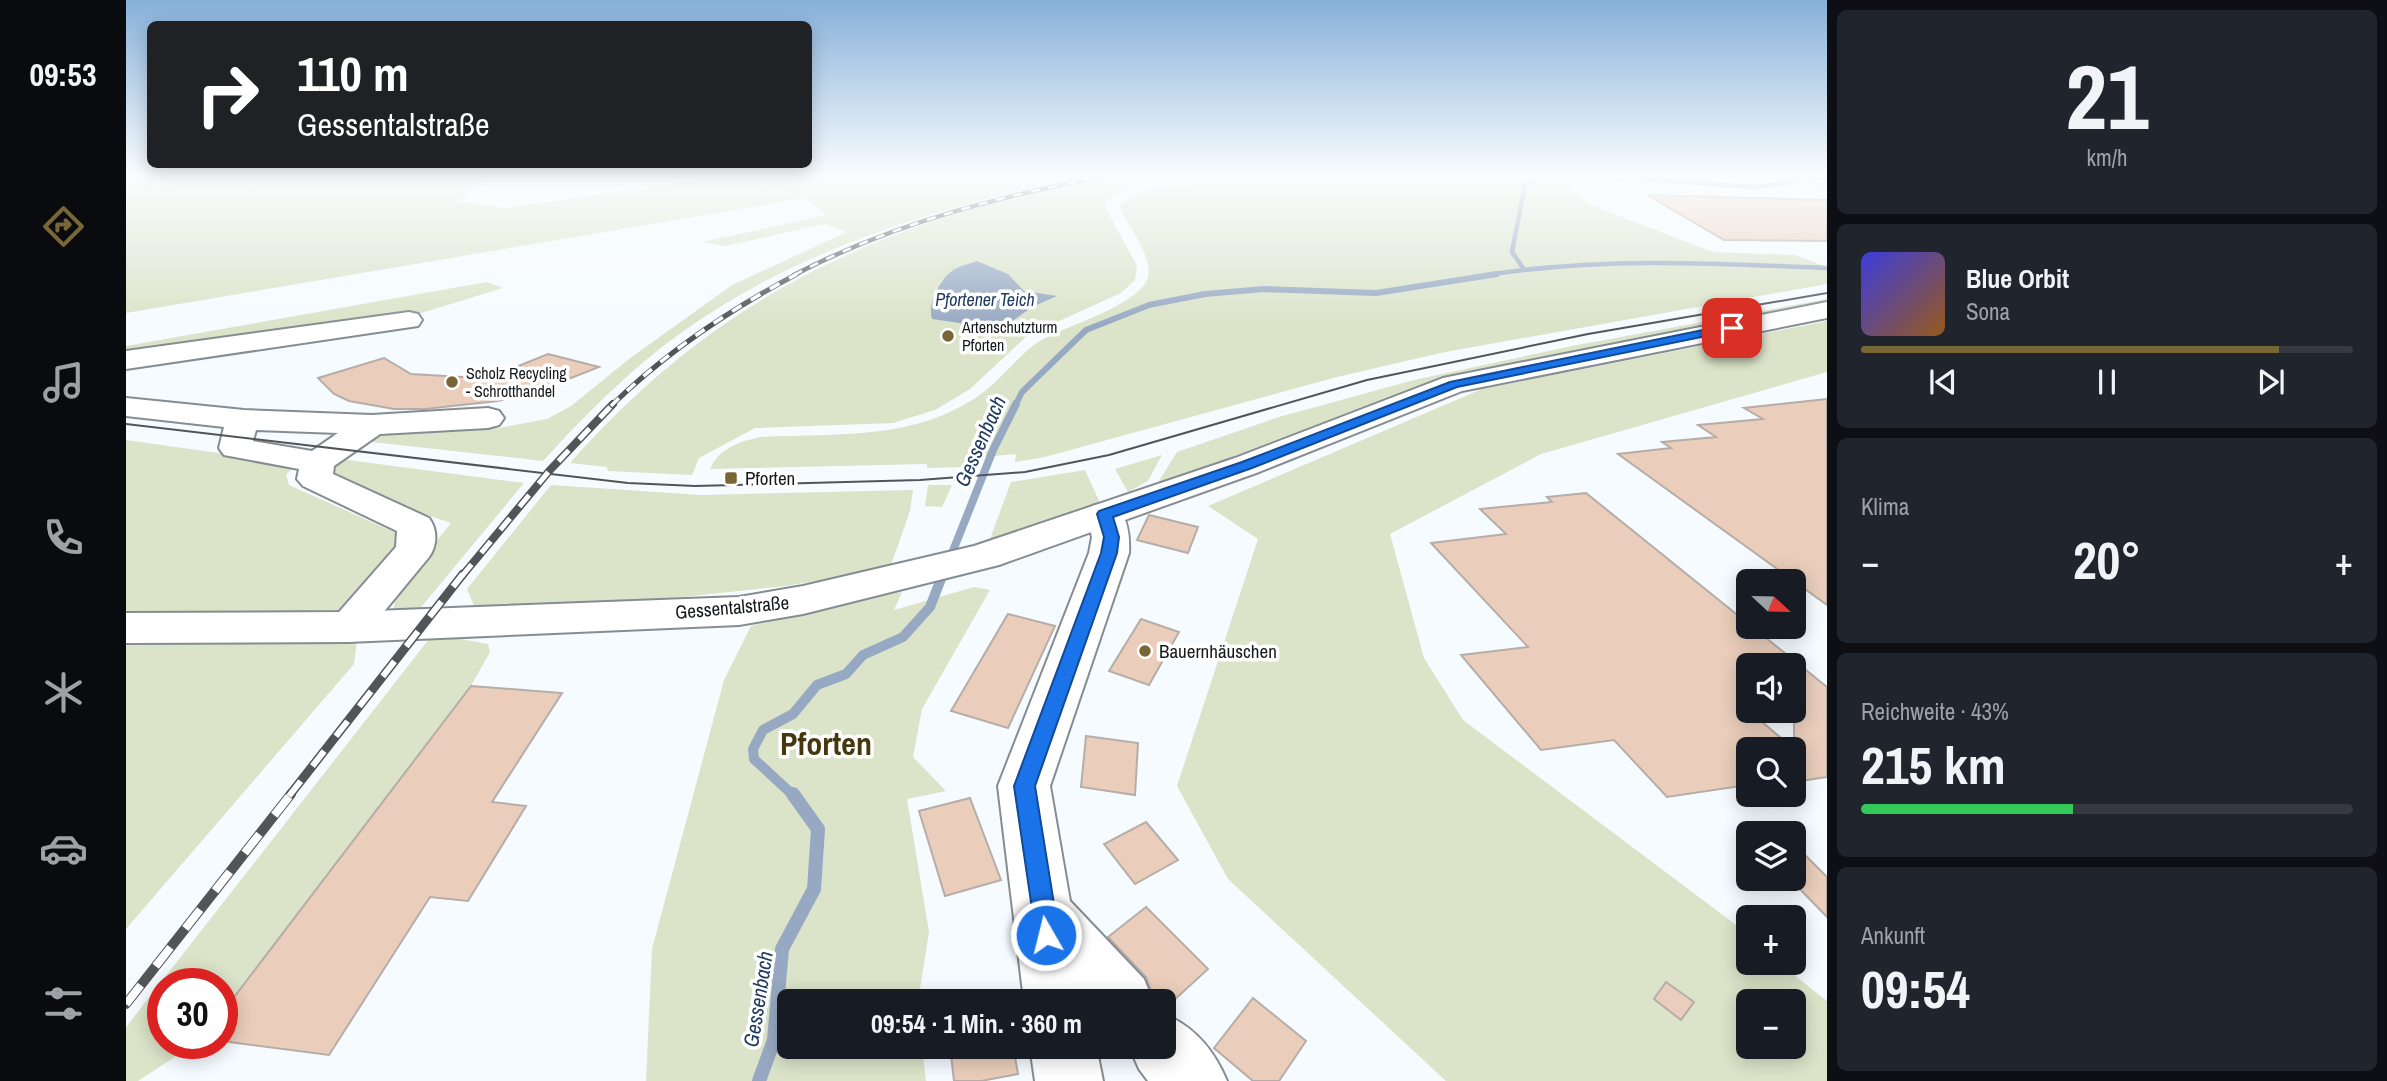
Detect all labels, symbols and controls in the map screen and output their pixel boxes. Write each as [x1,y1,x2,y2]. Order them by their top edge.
text: 21 [2066,35,2149,157]
text: 110 m [297,40,409,106]
icon: right [182,49,273,140]
text: 09:53 [29,53,97,96]
text: Gessentalstraße [297,103,490,146]
text: km/h [2087,142,2127,173]
icon: directions [39,202,88,251]
text: Blue Orbit [1966,261,2069,296]
water label: Pfortener Teich [935,287,1035,312]
text: Sona [1966,296,2010,327]
pin [1702,298,1762,358]
icon: arrive [1713,309,1751,347]
place label: Artenschutzturm Pforten [961,316,1058,356]
marker: Artenschutzturm Pforten [940,328,956,344]
icon: music [39,358,88,407]
place label: Scholz Recycling - Schrotthandel [466,362,567,402]
icon: previous [1924,363,1962,401]
icon: pause [2088,363,2126,401]
icon: next [2252,363,2290,401]
marker: Scholz Recycling - Schrotthandel [444,374,460,390]
water label: Gessenbach [947,391,1013,491]
place label: Pforten [745,465,795,491]
marker: Pforten [723,470,739,486]
text: Klima [1861,491,1909,522]
icon: phone [39,513,88,562]
text: 20° [2073,525,2141,595]
text: − [1861,536,1879,587]
text: + [2335,536,2353,587]
north arrow [1736,569,1806,639]
map controls [1736,569,1806,1059]
street label: Gessentalstraße [674,589,790,625]
place label: Bauernhäuschen [1159,638,1277,664]
marker: Bauernhäuschen [1137,643,1153,659]
button: sound [1736,653,1806,723]
icon: climate [39,668,88,717]
text: Reichweite · 43% [1861,696,2009,727]
district label: Pforten [780,722,872,765]
text: 215 km [1861,730,2006,800]
button: search [1736,737,1806,807]
button: layers [1736,821,1806,891]
icon: car [39,824,88,873]
position arrow [1009,898,1083,972]
button: + [1736,905,1806,975]
text: Ankunft [1861,920,1925,951]
water label: Gessenbach [736,949,780,1049]
text: 09:54 [1861,954,1970,1024]
speed limit sign: 30 [147,968,238,1059]
icon: filters [39,979,88,1028]
button: − [1736,989,1806,1059]
text: 09:54 · 1 Min. · 360 m [871,1006,1082,1041]

